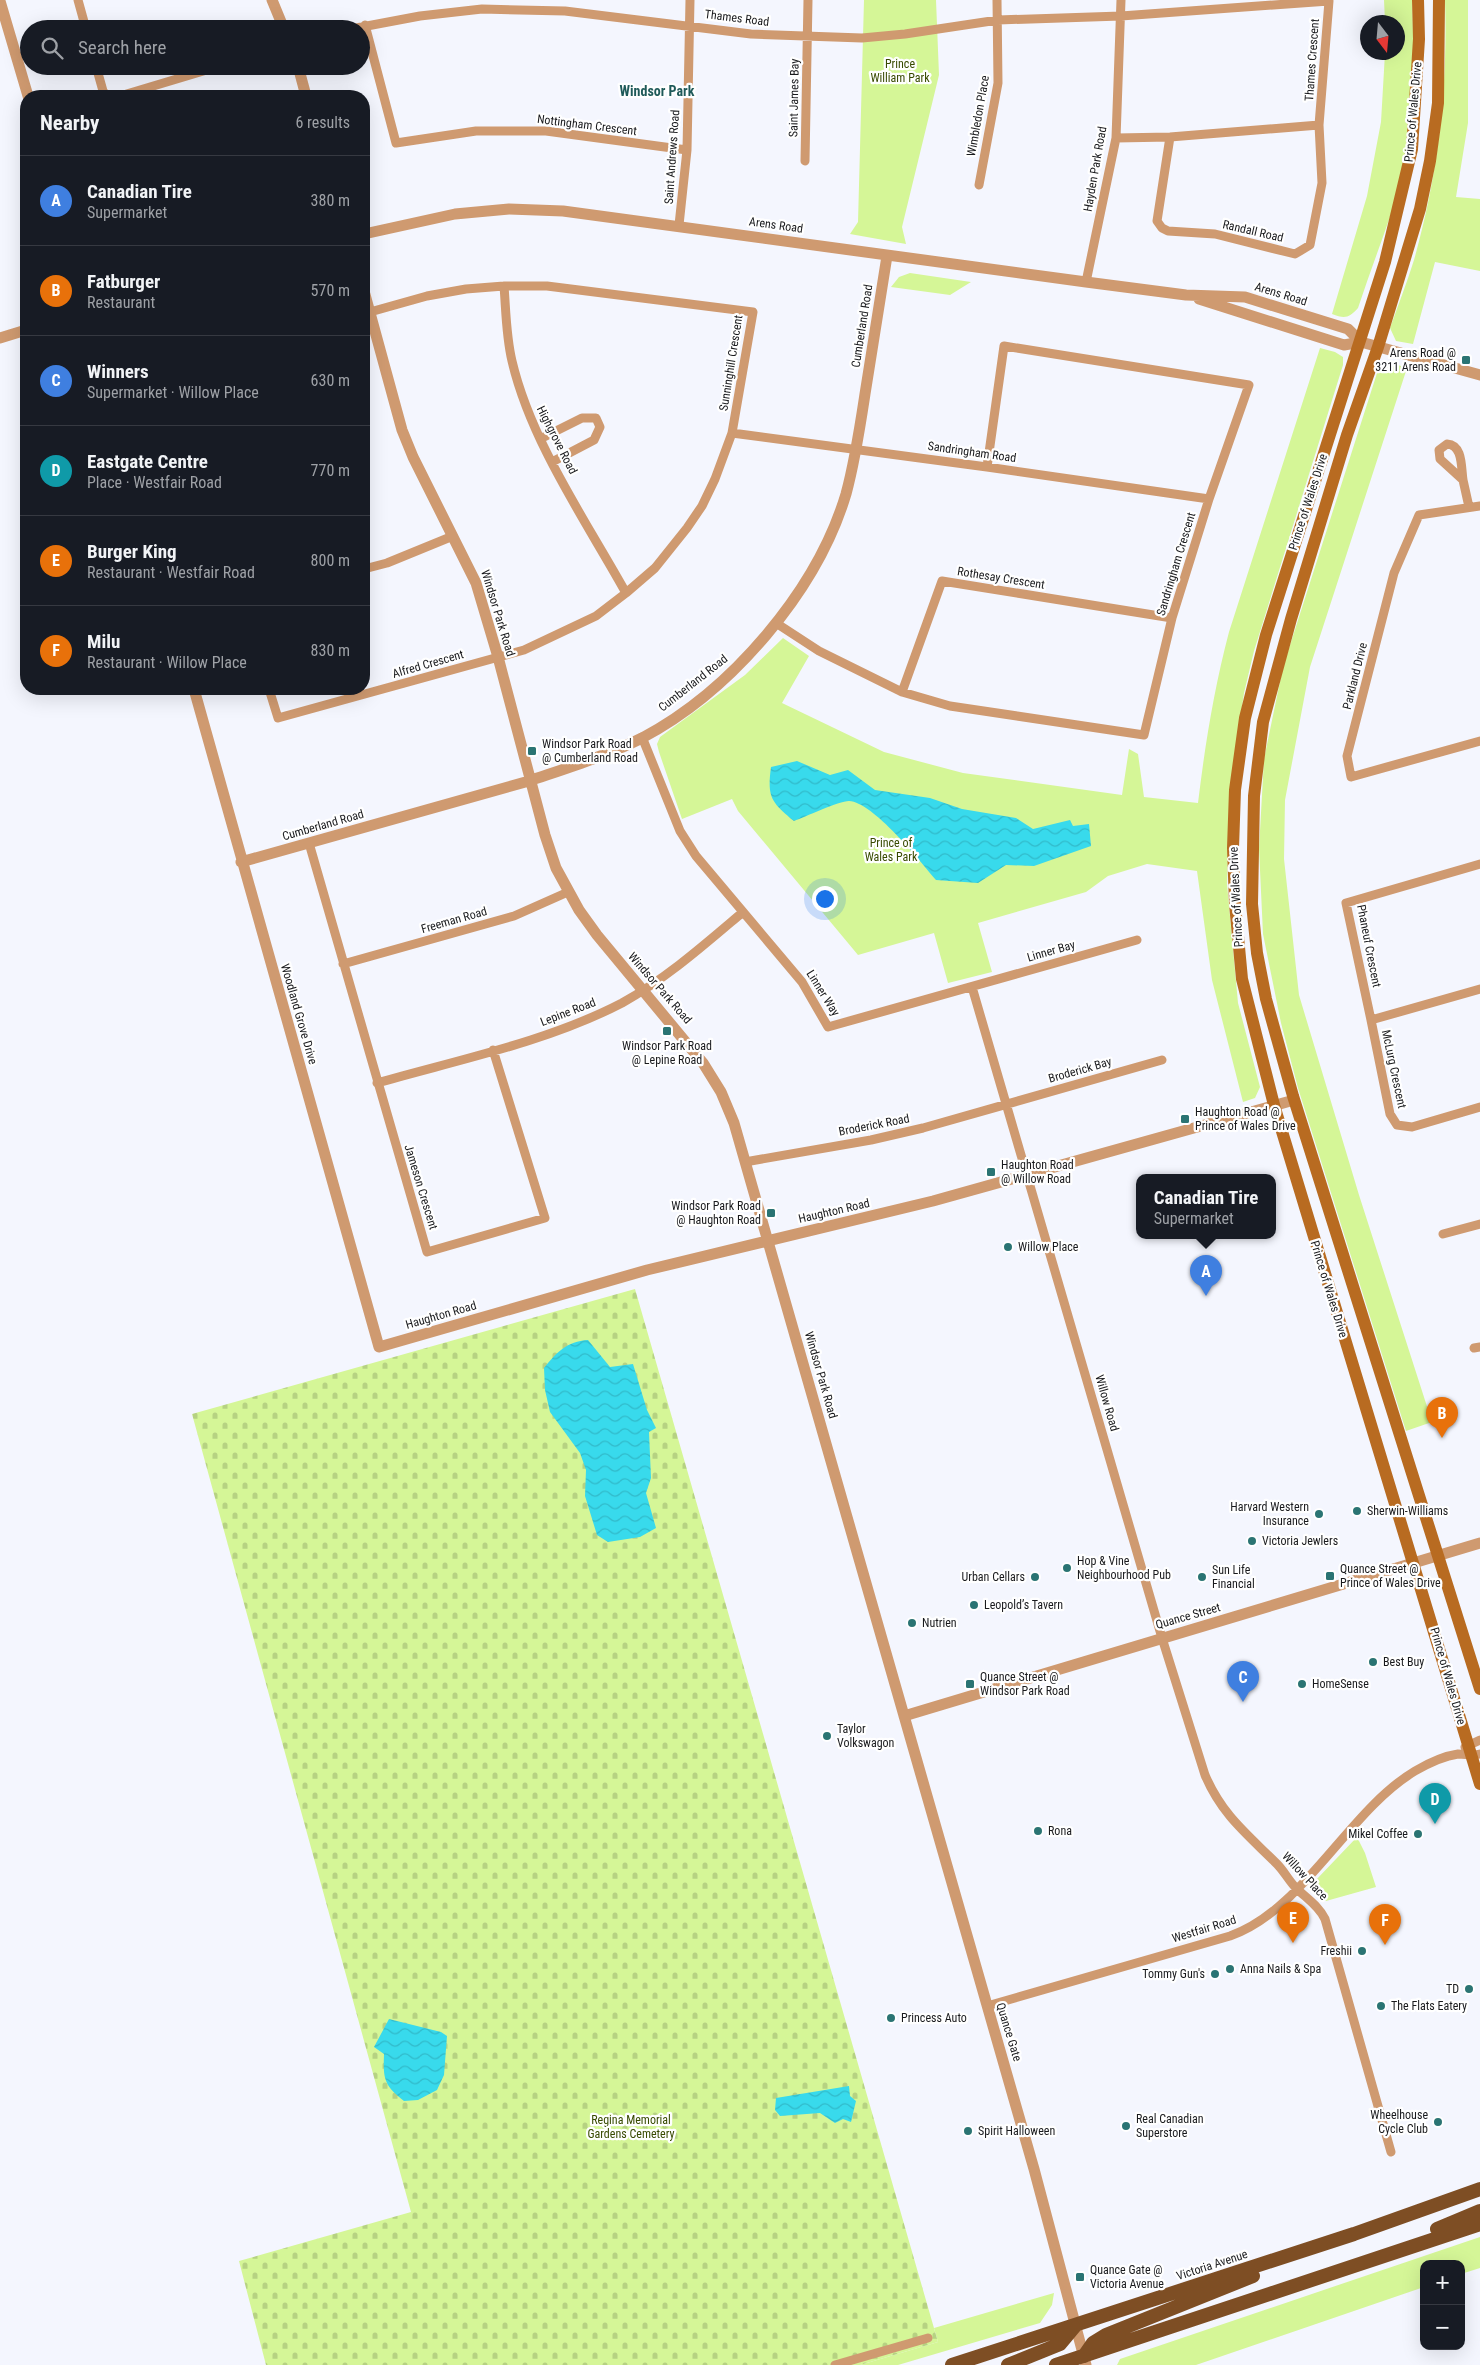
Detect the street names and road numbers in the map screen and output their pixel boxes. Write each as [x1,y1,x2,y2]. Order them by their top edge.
street label: Thames Road [704,7,770,29]
street label: Thames Crescent [1302,18,1322,102]
street label: Saint James Bay [786,59,802,137]
street label: Prince of Wales Drive [1402,61,1424,163]
street label: Wimbledon Place [964,74,992,158]
street label: Saint Andrews Road [662,109,682,205]
street label: Nottingham Crescent [536,112,638,138]
street label: Hayden Park Road [1081,125,1109,213]
street label: Arens Road [748,214,804,236]
street label: Randall Road [1221,217,1285,245]
street label: Arens Road [1253,279,1309,309]
street label: Cumberland Road [849,283,875,369]
street label: Sunninghill Crescent [717,314,746,412]
street label: Highgrove Road [534,403,580,477]
street label: Sandringham Road [927,439,1017,465]
street label: Prince of Wales Drive [1286,452,1330,552]
street label: Sandringham Crescent [1154,510,1198,617]
street label: Rothesay Crescent [956,564,1046,592]
street label: Windsor Park Road [478,568,518,658]
street label: Parkland Drive [1340,641,1370,711]
street label: Alfred Crescent [391,647,466,681]
street label: Cumberland Road [656,652,730,714]
street label: Cumberland Road [281,807,365,843]
street label: Prince of Wales Drive [1226,846,1246,948]
street label: Phaneuf Crescent [1354,903,1384,989]
street label: Freeman Road [419,904,489,936]
street label: Linner Bay [1025,937,1077,965]
street label: Windsor Park Road [625,950,695,1027]
street label: Woodland Grove Drive [278,962,320,1066]
street label: Linner Way [803,967,843,1019]
street label: Lepine Road [538,995,598,1029]
street label: McLurg Crescent [1379,1028,1409,1110]
street label: Broderick Bay [1047,1054,1113,1086]
street label: Broderick Road [837,1111,911,1139]
street label: Jameson Crescent [401,1143,441,1232]
street label: Haughton Road [797,1196,871,1226]
street label: Prince of Wales Drive [1308,1239,1351,1340]
street label: Haughton Road [404,1298,478,1332]
street label: Windsor Park Road [802,1330,840,1420]
street label: Willow Road [1092,1373,1122,1433]
street label: Quance Street [1154,1600,1222,1632]
street label: Prince of Wales Drive [1427,1626,1469,1727]
street label: Willow Place [1279,1849,1331,1903]
street label: Westfair Road [1170,1913,1238,1945]
street label: Quance Gate [993,2001,1025,2063]
street label: Victoria Avenue [1175,2247,1250,2283]

